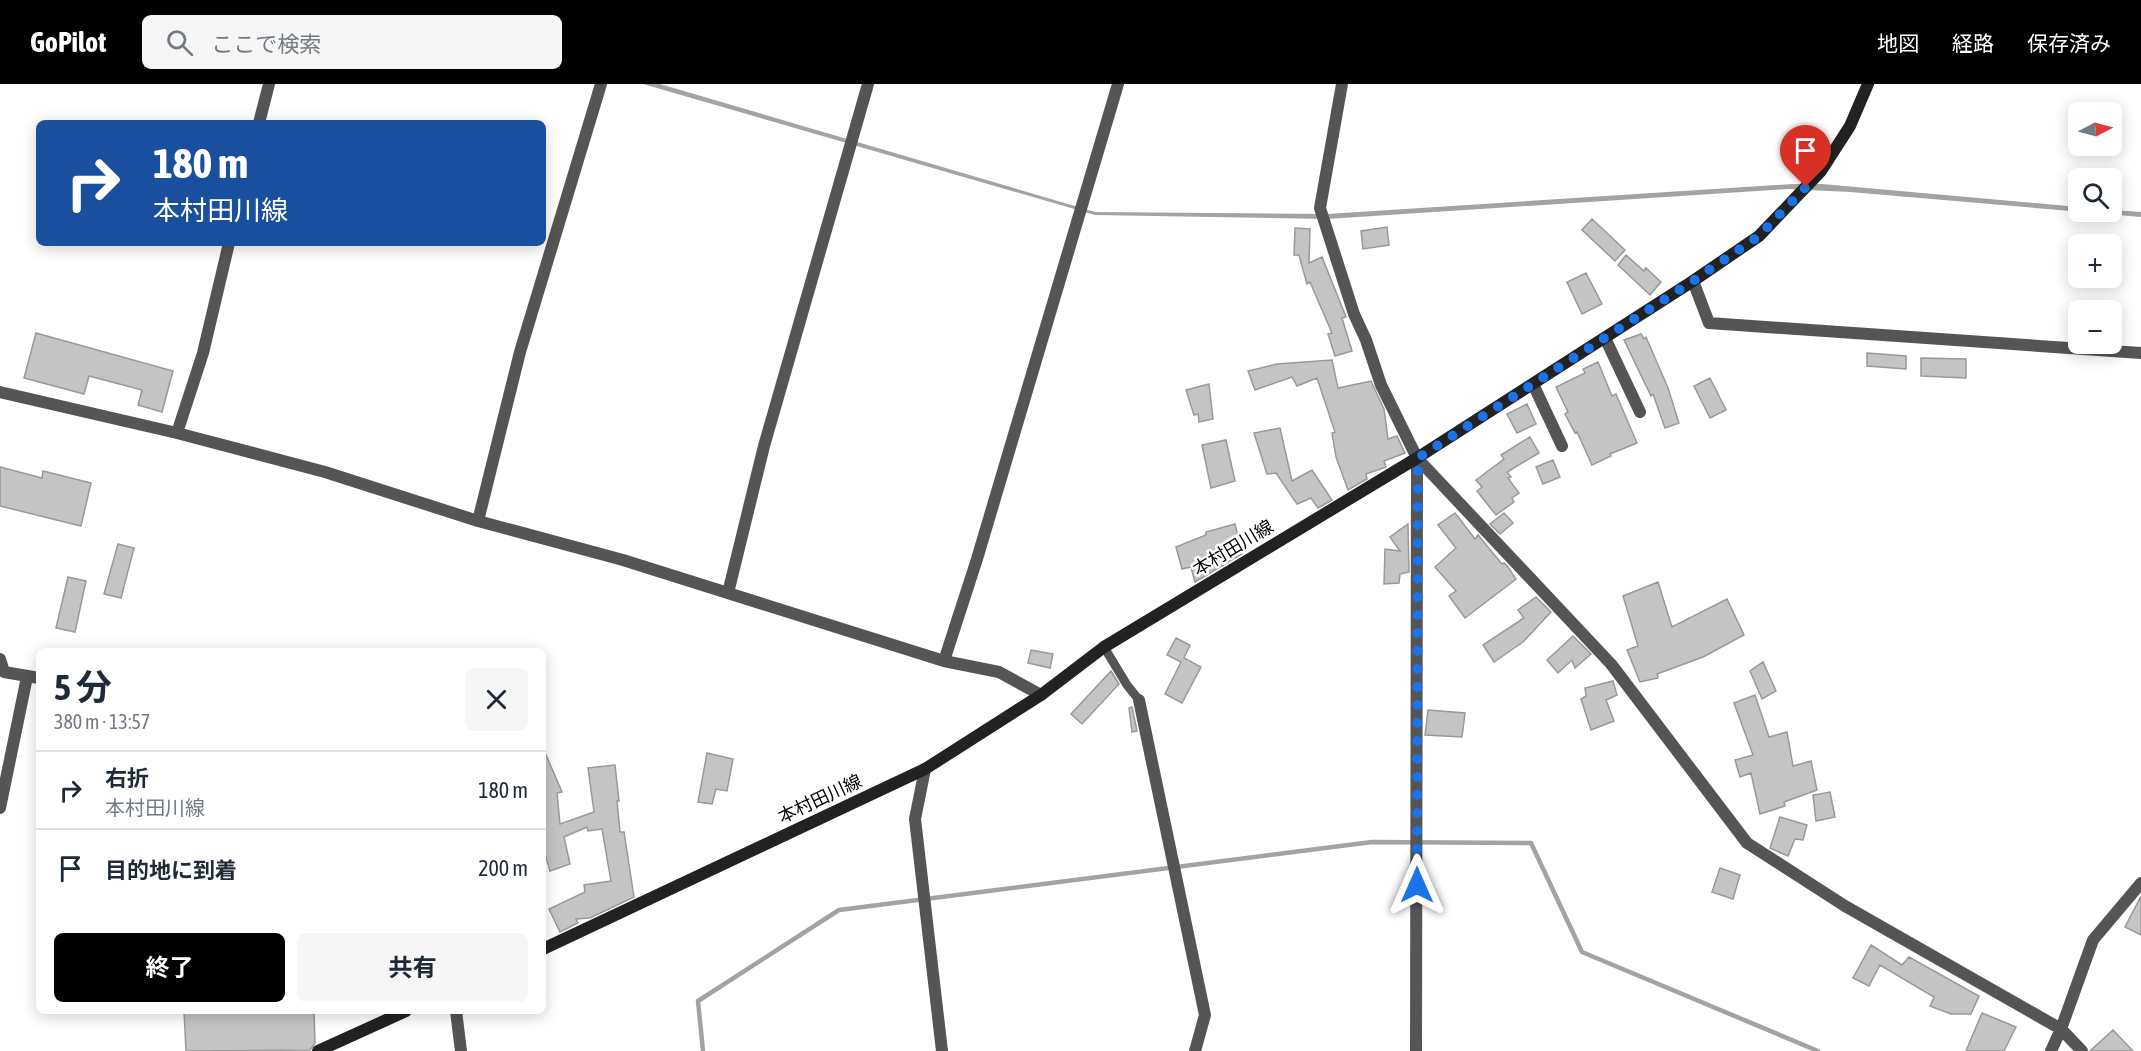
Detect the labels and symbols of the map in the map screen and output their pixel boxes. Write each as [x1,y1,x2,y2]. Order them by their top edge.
north arrow [2068,102,2122,156]
pin [1780,125,1831,187]
street label: 本村田川線 [1189,515,1277,580]
street label: 本村田川線 [775,770,865,827]
position arrow [1385,853,1449,917]

